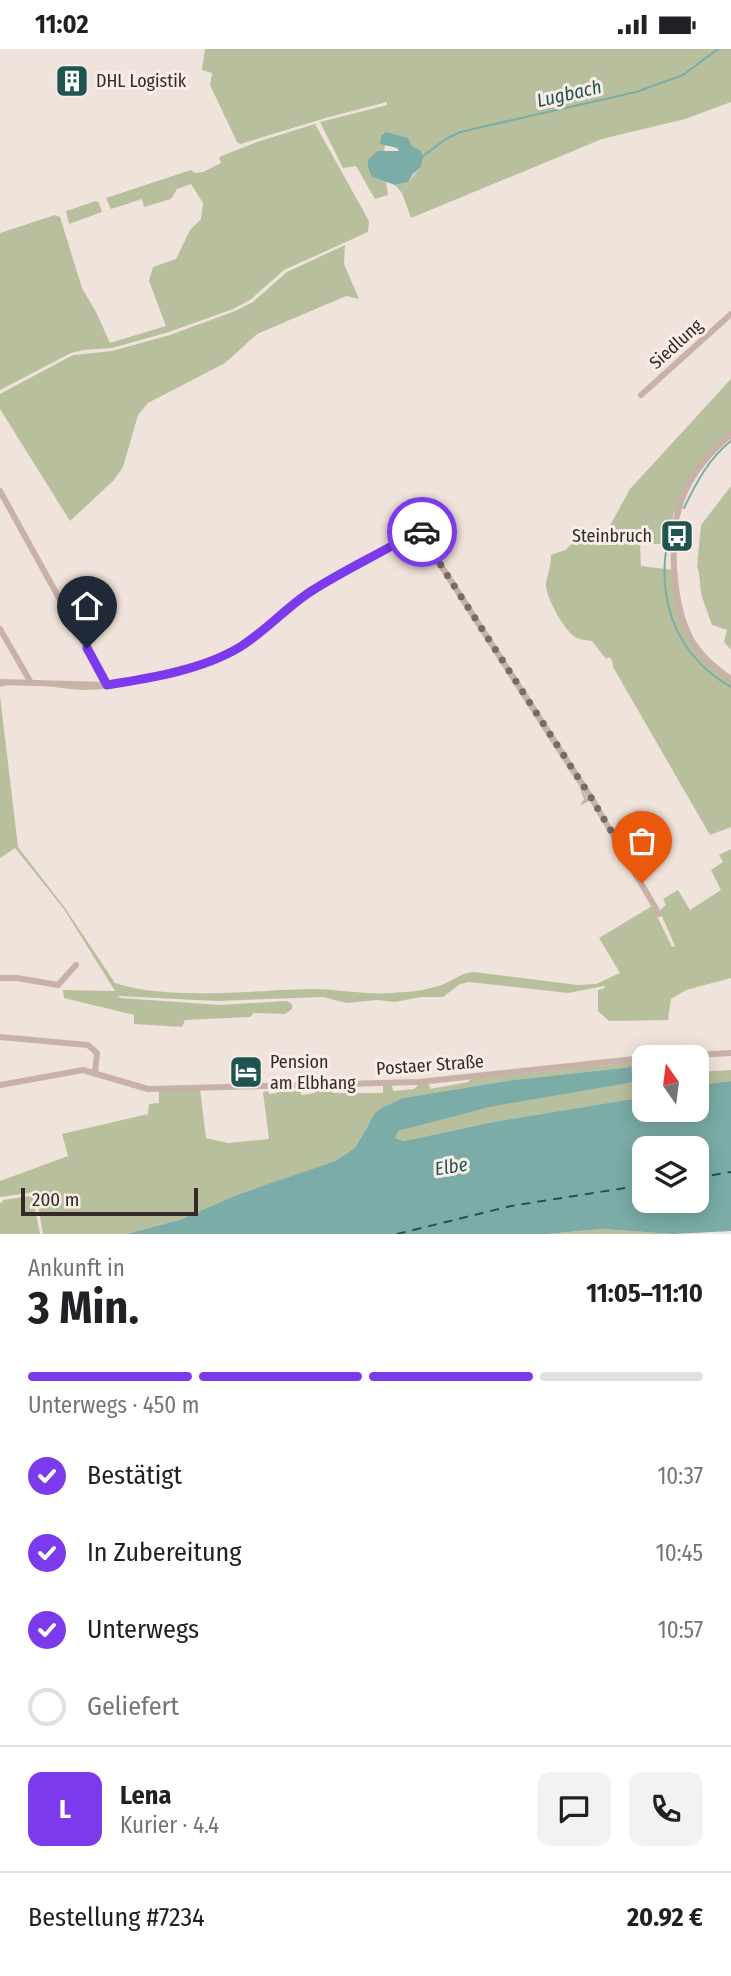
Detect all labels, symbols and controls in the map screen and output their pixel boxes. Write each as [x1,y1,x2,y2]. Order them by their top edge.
text: 11:02 [35,9,88,40]
building icon: DHL Logistik [53,62,91,100]
place label: DHL Logistik [96,70,187,92]
water label: Lugbach [534,75,604,112]
street label: Siedlung [645,314,708,374]
courier [387,497,457,567]
icon: car [403,513,441,551]
bus stop icon: Steinbruch [658,517,696,555]
place label: Steinbruch [572,525,652,547]
pin [57,576,117,648]
icon: home [68,587,106,625]
pin [612,811,672,883]
icon: bag [623,822,661,860]
north arrow [632,1045,709,1122]
map controls [632,1045,709,1213]
street label: Postaer Straße [375,1050,485,1080]
place label: Pension am Elbhang [270,1051,356,1094]
hotel icon: Pension am Elbhang [227,1053,265,1091]
button: layers [632,1136,709,1213]
water label: Elbe [433,1153,469,1180]
scale bar [21,1185,198,1217]
text: 200 m [32,1188,79,1211]
text: Ankunft in [28,1254,125,1282]
text: 11:05–11:10 [586,1278,703,1309]
text: 3 Min. [28,1280,139,1335]
text: Unterwegs · 450 m [28,1391,199,1419]
icon: check [28,1457,66,1495]
text: Bestätigt [87,1460,182,1491]
text: 10:37 [657,1462,703,1490]
icon: check [28,1534,66,1572]
text: In Zubereitung [87,1537,241,1568]
text: 10:45 [656,1539,703,1567]
icon: check [28,1611,66,1649]
text: Unterwegs [87,1614,199,1645]
text: 10:57 [658,1616,703,1644]
text: Geliefert [87,1691,179,1722]
button: chat [537,1772,611,1846]
button: phone [629,1772,703,1846]
text: Lena [120,1780,171,1811]
text: L [59,1794,71,1825]
text: Kurier · 4.4 [120,1811,219,1839]
text: Bestellung #7234 [28,1902,205,1933]
text: 20.92 € [627,1902,703,1933]

